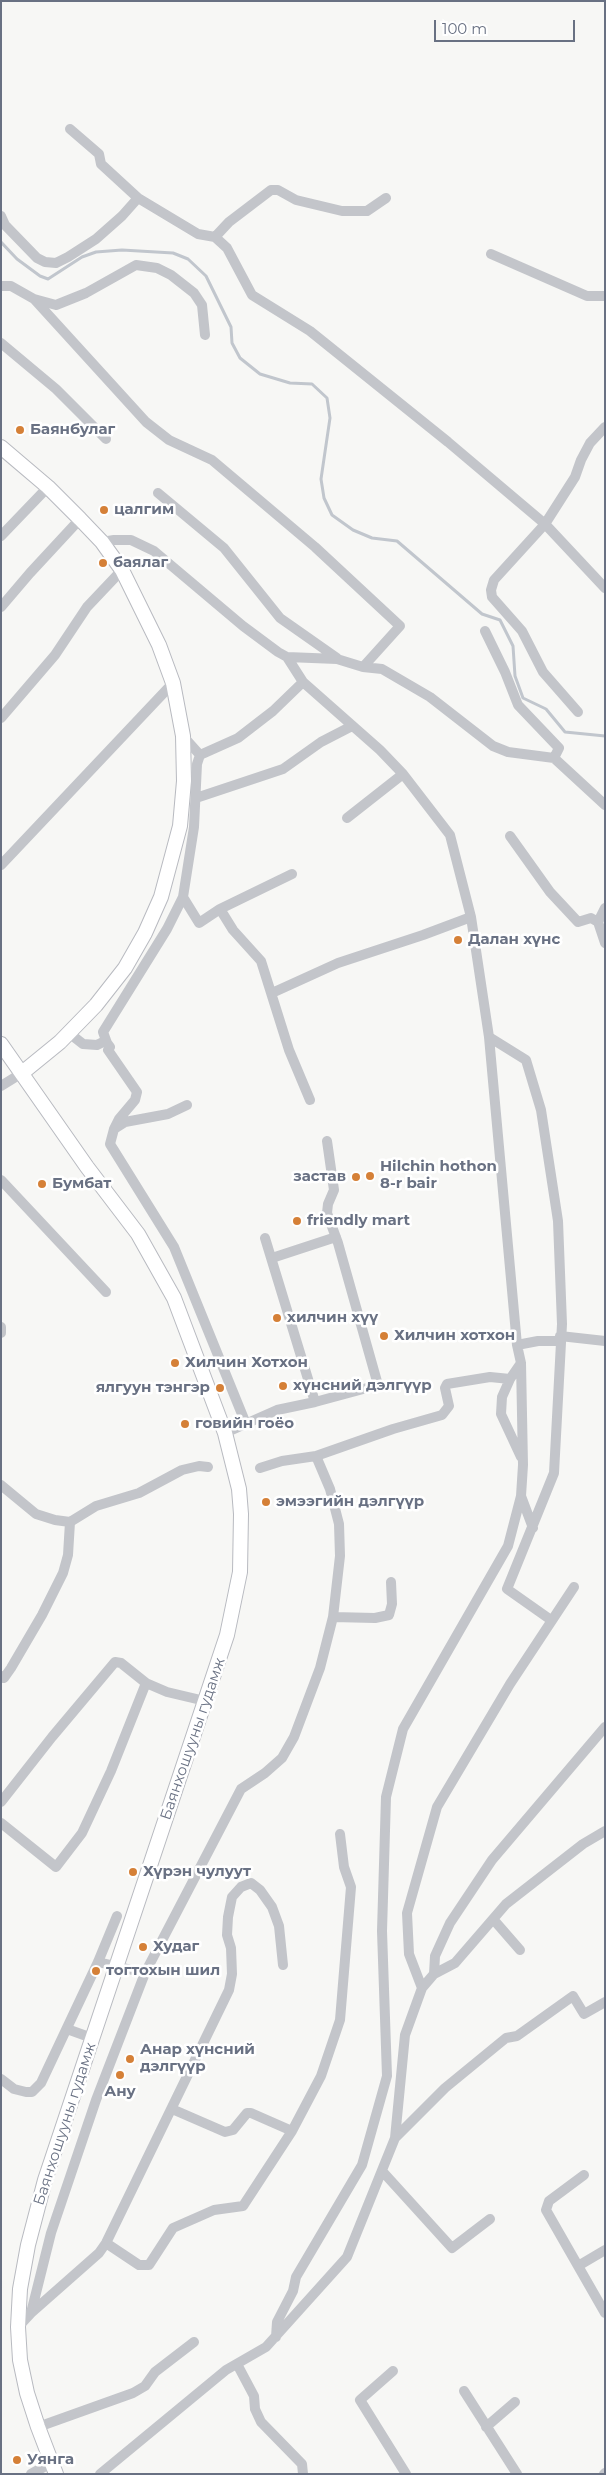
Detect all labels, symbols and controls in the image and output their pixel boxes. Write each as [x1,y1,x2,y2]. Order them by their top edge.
scale bar [436,10,577,42]
text: 100 m [442,19,487,38]
place label: Баянбулаг [30,421,115,439]
marker: Баянбулаг [14,424,26,436]
place label: цалгим [114,501,174,519]
marker: цалгим [98,504,110,516]
place label: баялаг [113,554,168,572]
marker: баялаг [97,557,109,569]
place label: Далан хүнс [468,931,560,949]
marker: Далан хүнс [452,934,464,946]
place label: Hilchin hothon 8-r bair [380,1158,497,1193]
place label: застав [293,1168,346,1186]
marker: Hilchin hothon 8-r bair [364,1170,376,1182]
marker: застав [350,1171,362,1183]
place label: Бумбат [52,1175,111,1193]
marker: Бумбат [36,1178,48,1190]
place label: friendly mart [307,1212,410,1230]
marker: friendly mart [291,1215,303,1227]
place label: хилчин хүү [287,1309,378,1327]
marker: хилчин хүү [271,1312,283,1324]
place label: Хилчин хотхон [394,1327,515,1345]
marker: Хилчин хотхон [378,1330,390,1342]
place label: Хилчин Хотхон [185,1354,308,1372]
marker: Хилчин Хотхон [169,1357,181,1369]
place label: хүнсний дэлгүүр [293,1377,432,1395]
place label: ялгуун тэнгэр [96,1379,210,1397]
marker: хүнсний дэлгүүр [277,1380,289,1392]
marker: ялгуун тэнгэр [214,1382,226,1394]
place label: говийн гоёо [195,1415,294,1433]
marker: говийн гоёо [179,1418,191,1430]
place label: эмээгийн дэлгүүр [276,1493,424,1511]
marker: эмээгийн дэлгүүр [260,1496,272,1508]
street label: Баянхошууны гудамж [157,1656,229,1822]
place label: Хүрэн чулуут [143,1863,251,1881]
marker: Хүрэн чулуут [127,1866,139,1878]
place label: Худаг [153,1938,199,1956]
marker: Худаг [137,1941,149,1953]
place label: тогтохын шил [106,1962,220,1980]
marker: тогтохын шил [90,1965,102,1977]
street label: Баянхошууны гудамж [30,2040,100,2208]
place label: Анар хүнсний дэлгүүр [140,2041,255,2076]
marker: Анар хүнсний дэлгүүр [124,2053,136,2065]
marker: Ану [114,2069,126,2081]
place label: Ану [104,2083,136,2101]
place label: Уянга [27,2451,74,2469]
marker: Уянга [11,2454,23,2466]

